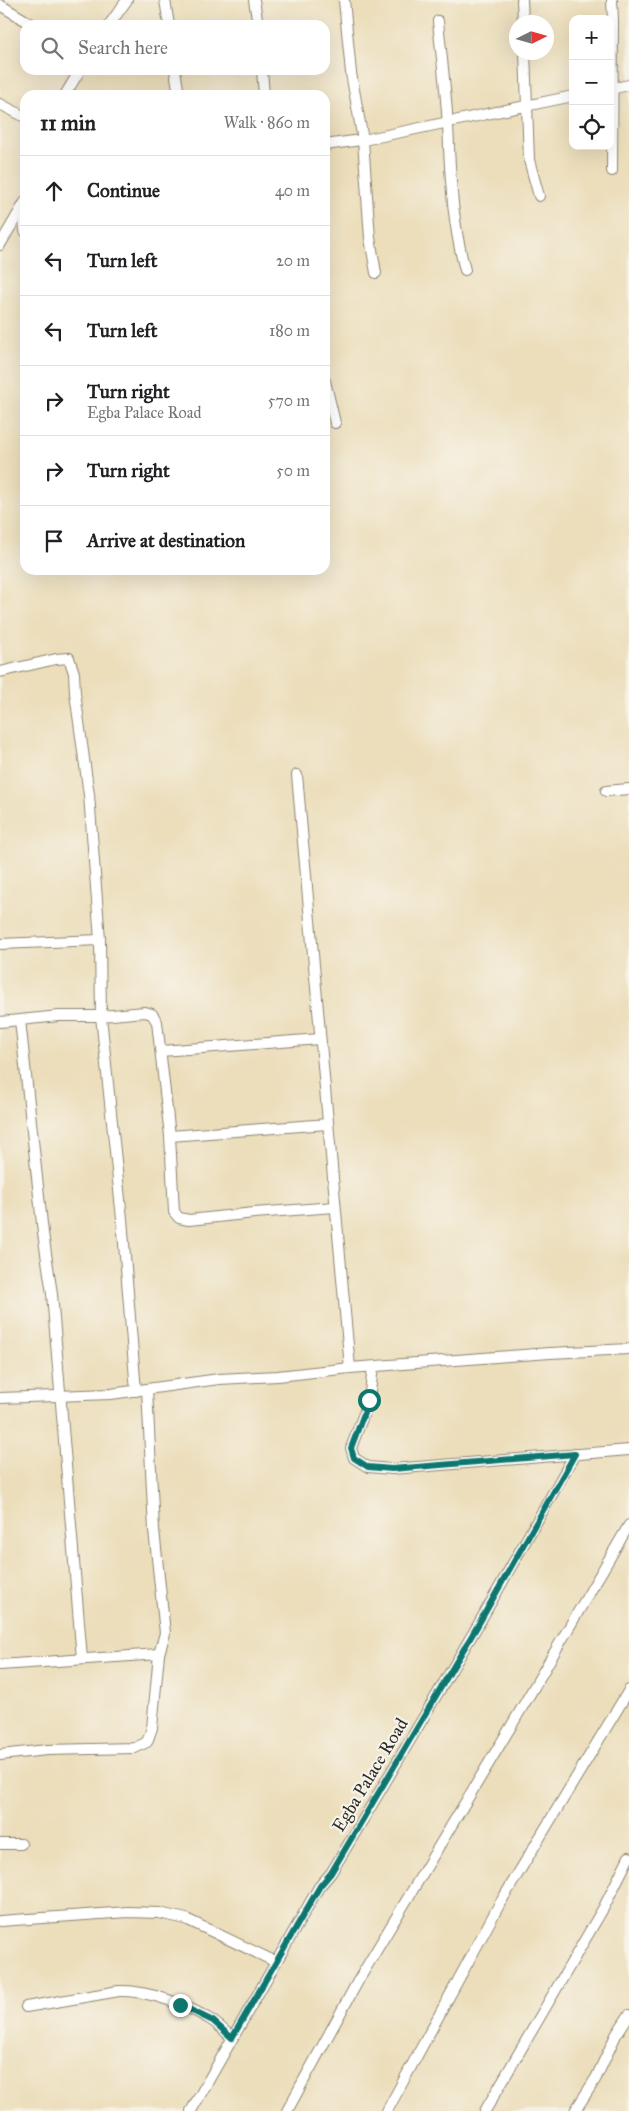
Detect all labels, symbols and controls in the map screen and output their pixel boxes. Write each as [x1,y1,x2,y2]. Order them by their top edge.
north arrow [509,15,554,60]
map controls [569,15,614,150]
button: + [569,15,614,60]
search box [20,20,330,75]
icon: search [38,34,66,62]
text: Search here [78,36,168,59]
button: − [569,60,614,105]
button: locate [569,105,614,150]
text: 11 min [40,110,96,136]
text: Walk · 860 m [224,113,310,132]
icon: ahead [40,177,68,205]
text: Continue [87,179,160,202]
text: 40 m [275,181,310,200]
icon: left [40,247,68,275]
text: Turn left [87,249,157,272]
text: 20 m [276,251,310,270]
icon: left [40,317,68,345]
text: Turn left [87,319,157,342]
text: 180 m [269,321,310,340]
text: Turn right [87,380,170,403]
icon: right [40,387,68,415]
text: 570 m [268,391,310,410]
text: Egba Palace Road [87,403,202,422]
icon: right [40,457,68,485]
text: Turn right [87,459,170,482]
text: 50 m [276,461,310,480]
icon: arrive [40,527,68,555]
text: Arrive at destination [87,529,245,552]
route start [358,1389,381,1412]
street label: Egba Palace Road [327,1714,413,1836]
route end [169,1994,192,2017]

